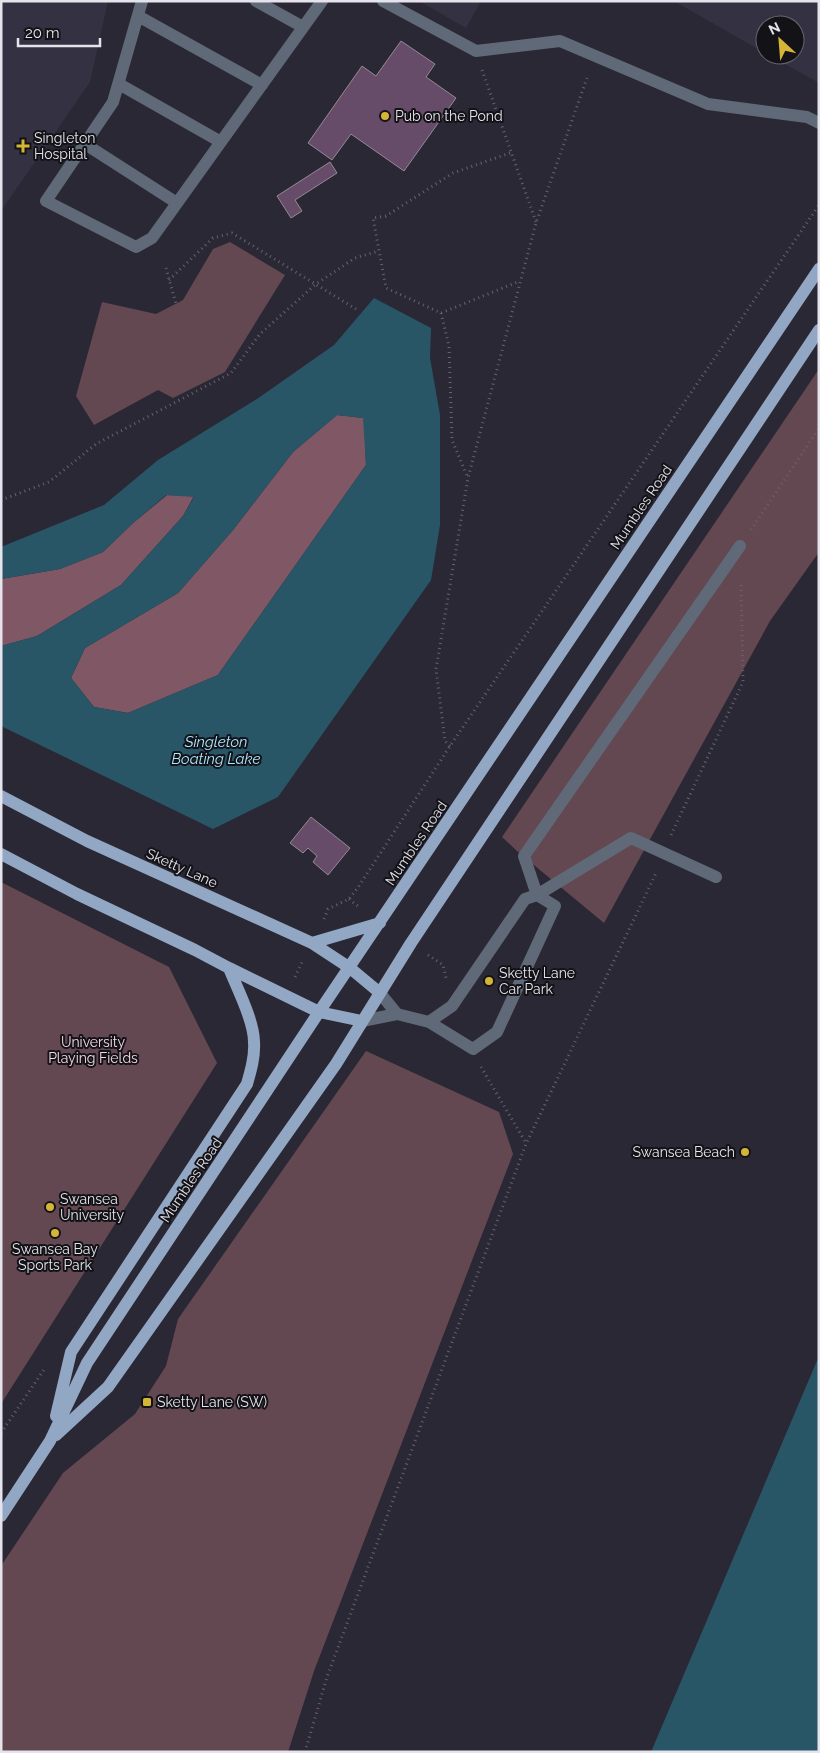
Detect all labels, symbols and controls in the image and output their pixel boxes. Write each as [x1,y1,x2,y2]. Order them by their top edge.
scale bar [18,15,100,47]
north arrow [755,15,805,65]
text: N [766,19,783,38]
text: 20 m [25,24,60,42]
place label: Pub on the Pond [395,108,503,124]
marker: Pub on the Pond [379,110,391,122]
place label: Singleton Hospital [34,130,95,162]
marker: Singleton Hospital [16,139,30,153]
street label: Mumbles Road [607,462,675,552]
water label: Singleton Boating Lake [171,733,261,768]
street label: Mumbles Road [382,798,450,888]
street label: Sketty Lane [144,845,220,891]
place label: Sketty Lane Car Park [499,965,575,997]
marker: Sketty Lane Car Park [483,975,495,987]
park label: University Playing Fields [48,1034,138,1066]
street label: Mumbles Road [157,1135,225,1225]
place label: Swansea Beach [633,1144,735,1160]
marker: Swansea Beach [739,1146,751,1158]
place label: Swansea University [60,1191,125,1223]
marker: Swansea University [44,1201,56,1213]
marker: Swansea Bay Sports Park [49,1227,61,1239]
place label: Swansea Bay Sports Park [12,1241,98,1273]
place label: Sketty Lane (SW) [157,1394,267,1410]
marker: Sketty Lane (SW) [141,1396,153,1408]

